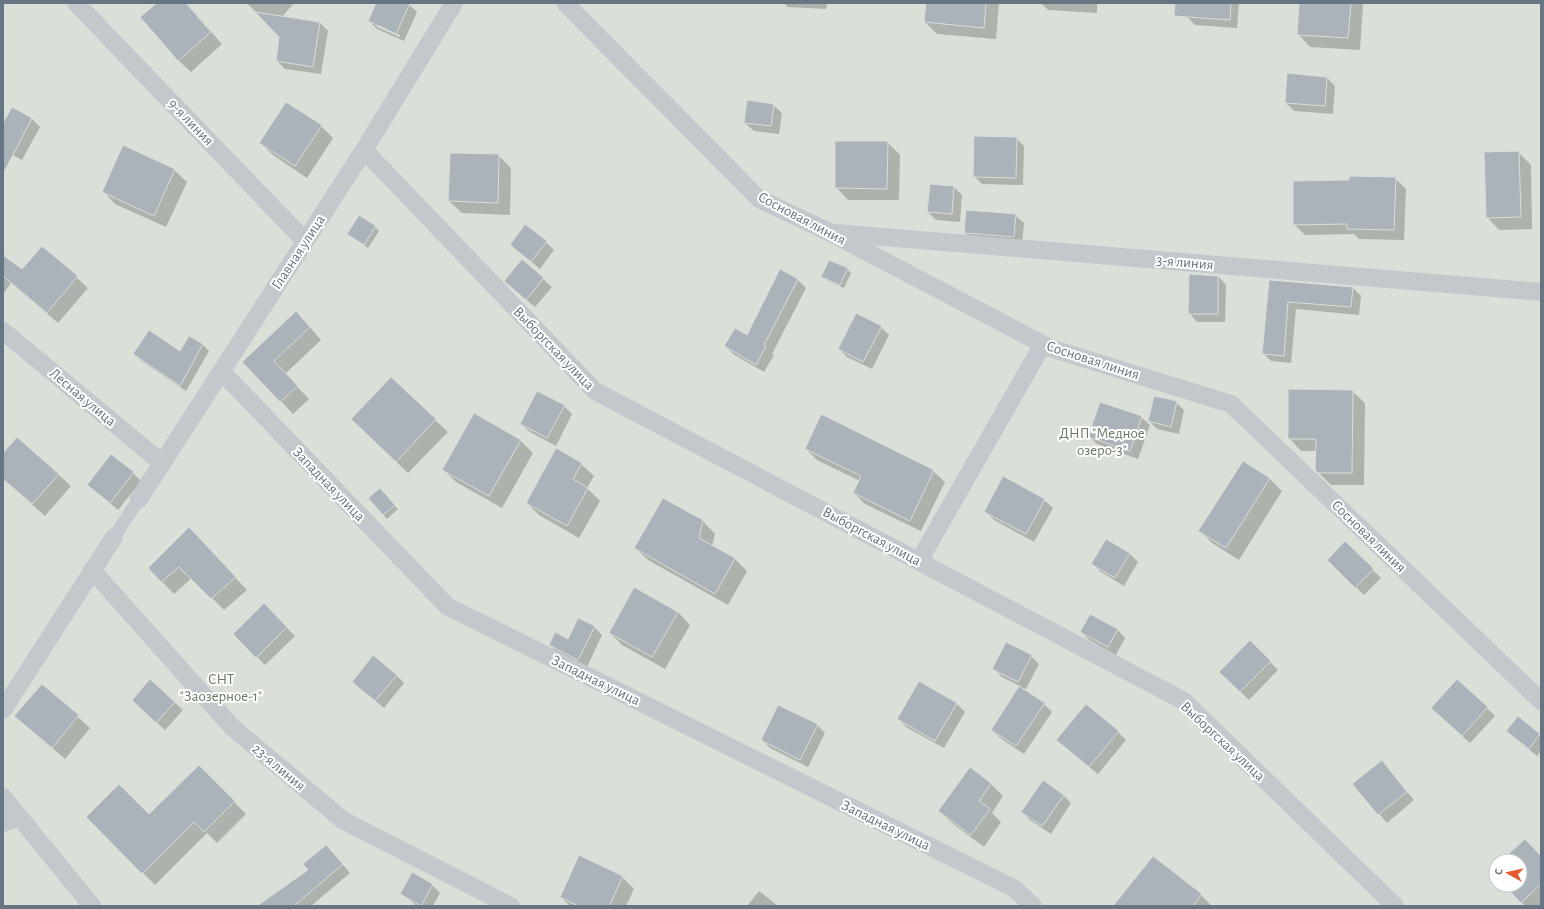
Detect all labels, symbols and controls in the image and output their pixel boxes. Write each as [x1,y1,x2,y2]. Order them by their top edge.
street label: 9-я линия [165,96,216,149]
street label: Сосновая линия [755,189,848,248]
street label: Главная улица [269,212,328,292]
street label: 3-я линия [1156,253,1214,272]
street label: Выборгская улица [510,304,597,393]
street label: Сосновая линия [1044,338,1141,383]
street label: Лесная улица [47,365,119,429]
park label: ДНП "Медное озеро-3" [1059,426,1145,458]
street label: Западная улица [290,444,368,524]
street label: Сосновая линия [1329,497,1409,575]
street label: Выборгская улица [820,504,923,569]
street label: Западная улица [549,653,643,708]
park label: СНТ "Заозерное-1" [180,672,262,704]
street label: Выборгская улица [1178,699,1268,784]
street label: 23-я линия [249,741,308,794]
street label: Западная улица [839,798,933,853]
north arrow [1488,853,1528,893]
text: С [1493,868,1504,875]

